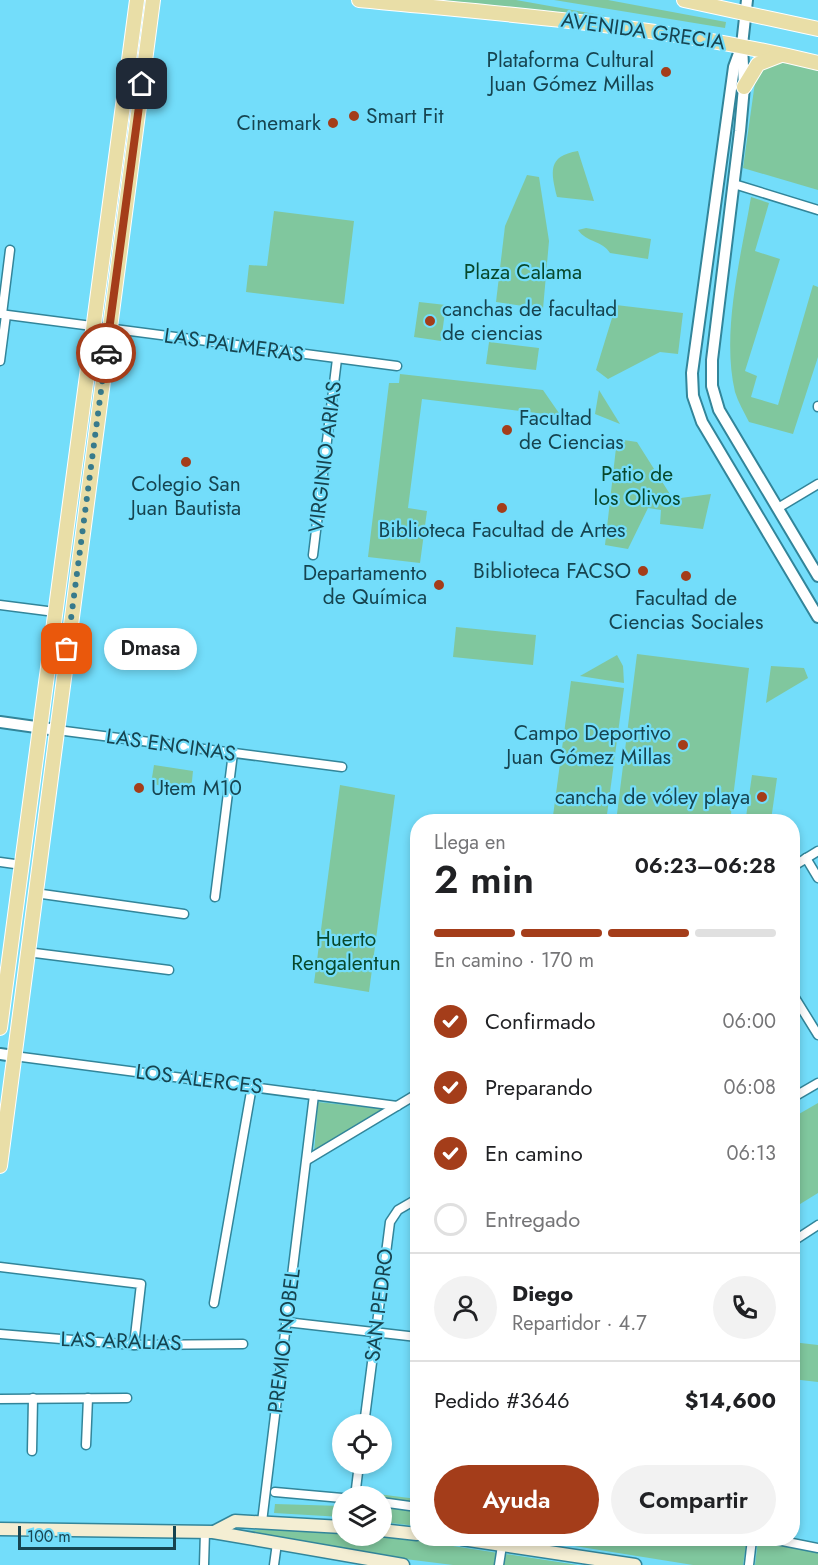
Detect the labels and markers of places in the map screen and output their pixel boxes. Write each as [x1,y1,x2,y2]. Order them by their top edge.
place label: Plataforma Cultural Juan Gómez Millas [486,45,654,99]
pin [116,58,167,109]
marker: Plataforma Cultural Juan Gómez Millas [659,65,673,79]
place label: Smart Fit [366,101,444,131]
place label: Cinemark [236,108,322,138]
marker: Smart Fit [347,109,361,123]
marker: Cinemark [326,116,340,130]
place label: canchas de facultad de ciencias [442,294,617,348]
marker: canchas de facultad de ciencias [423,314,437,328]
place label: Facultad de Ciencias [519,403,624,457]
marker: Facultad de Ciencias [500,423,514,437]
marker: Colegio San Juan Bautista [179,455,193,469]
place label: Colegio San Juan Bautista [128,469,241,523]
marker: Biblioteca Facultad de Artes [495,501,509,515]
place label: Biblioteca Facultad de Artes [379,515,625,545]
place label: Biblioteca FACSO [473,556,631,586]
place label: Departamento de Química [303,558,427,612]
marker: Biblioteca FACSO [636,564,650,578]
marker: Facultad de Ciencias Sociales [679,569,693,583]
marker: Departamento de Química [432,578,446,592]
place label: Facultad de Ciencias Sociales [609,583,763,637]
pin [41,623,92,674]
callout: Dmasa [103,628,196,670]
place label: Campo Deportivo Juan Gómez Millas [503,718,671,772]
marker: Campo Deportivo Juan Gómez Millas [676,738,690,752]
place label: Utem M10 [151,773,242,803]
marker: Utem M10 [132,781,146,795]
place label: cancha de vóley playa [555,782,750,812]
marker: cancha de vóley playa [755,790,769,804]

